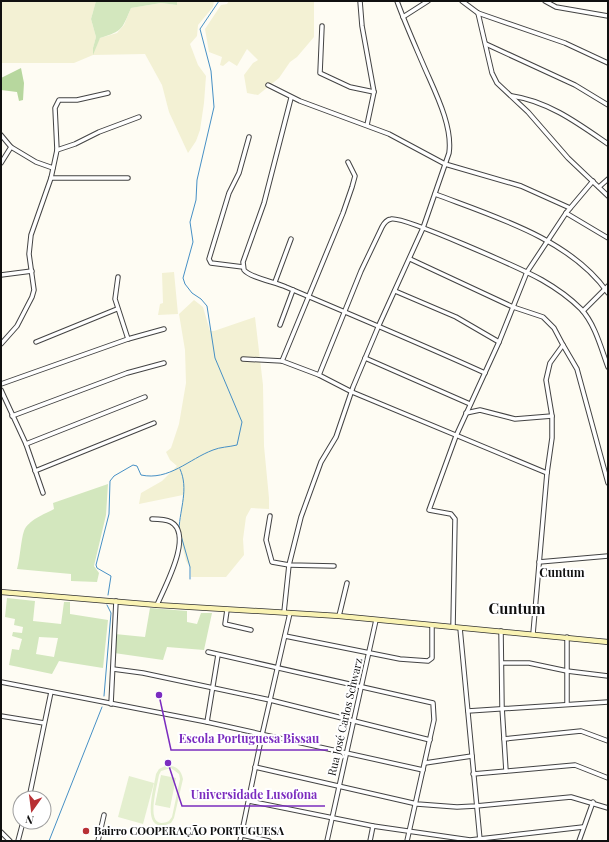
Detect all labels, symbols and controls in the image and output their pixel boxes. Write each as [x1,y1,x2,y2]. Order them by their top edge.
district label: Cuntum [539,564,585,580]
district label: Cuntum [489,598,546,618]
street label: Rua José Carlos Schwarz [324,657,365,777]
callout: Escola Portuguesa Bissau [171,726,328,750]
text: Escola Portuguesa Bissau [179,730,320,746]
callout: Universidade Lusofona [182,782,325,806]
text: Universidade Lusofona [191,786,318,802]
north arrow [12,790,52,830]
text: N [24,812,35,828]
place label: Bairro COOPERAÇÃO PORTUGUESA [94,823,285,838]
marker: Bairro COOPERAÇÃO PORTUGUESA [81,826,91,836]

